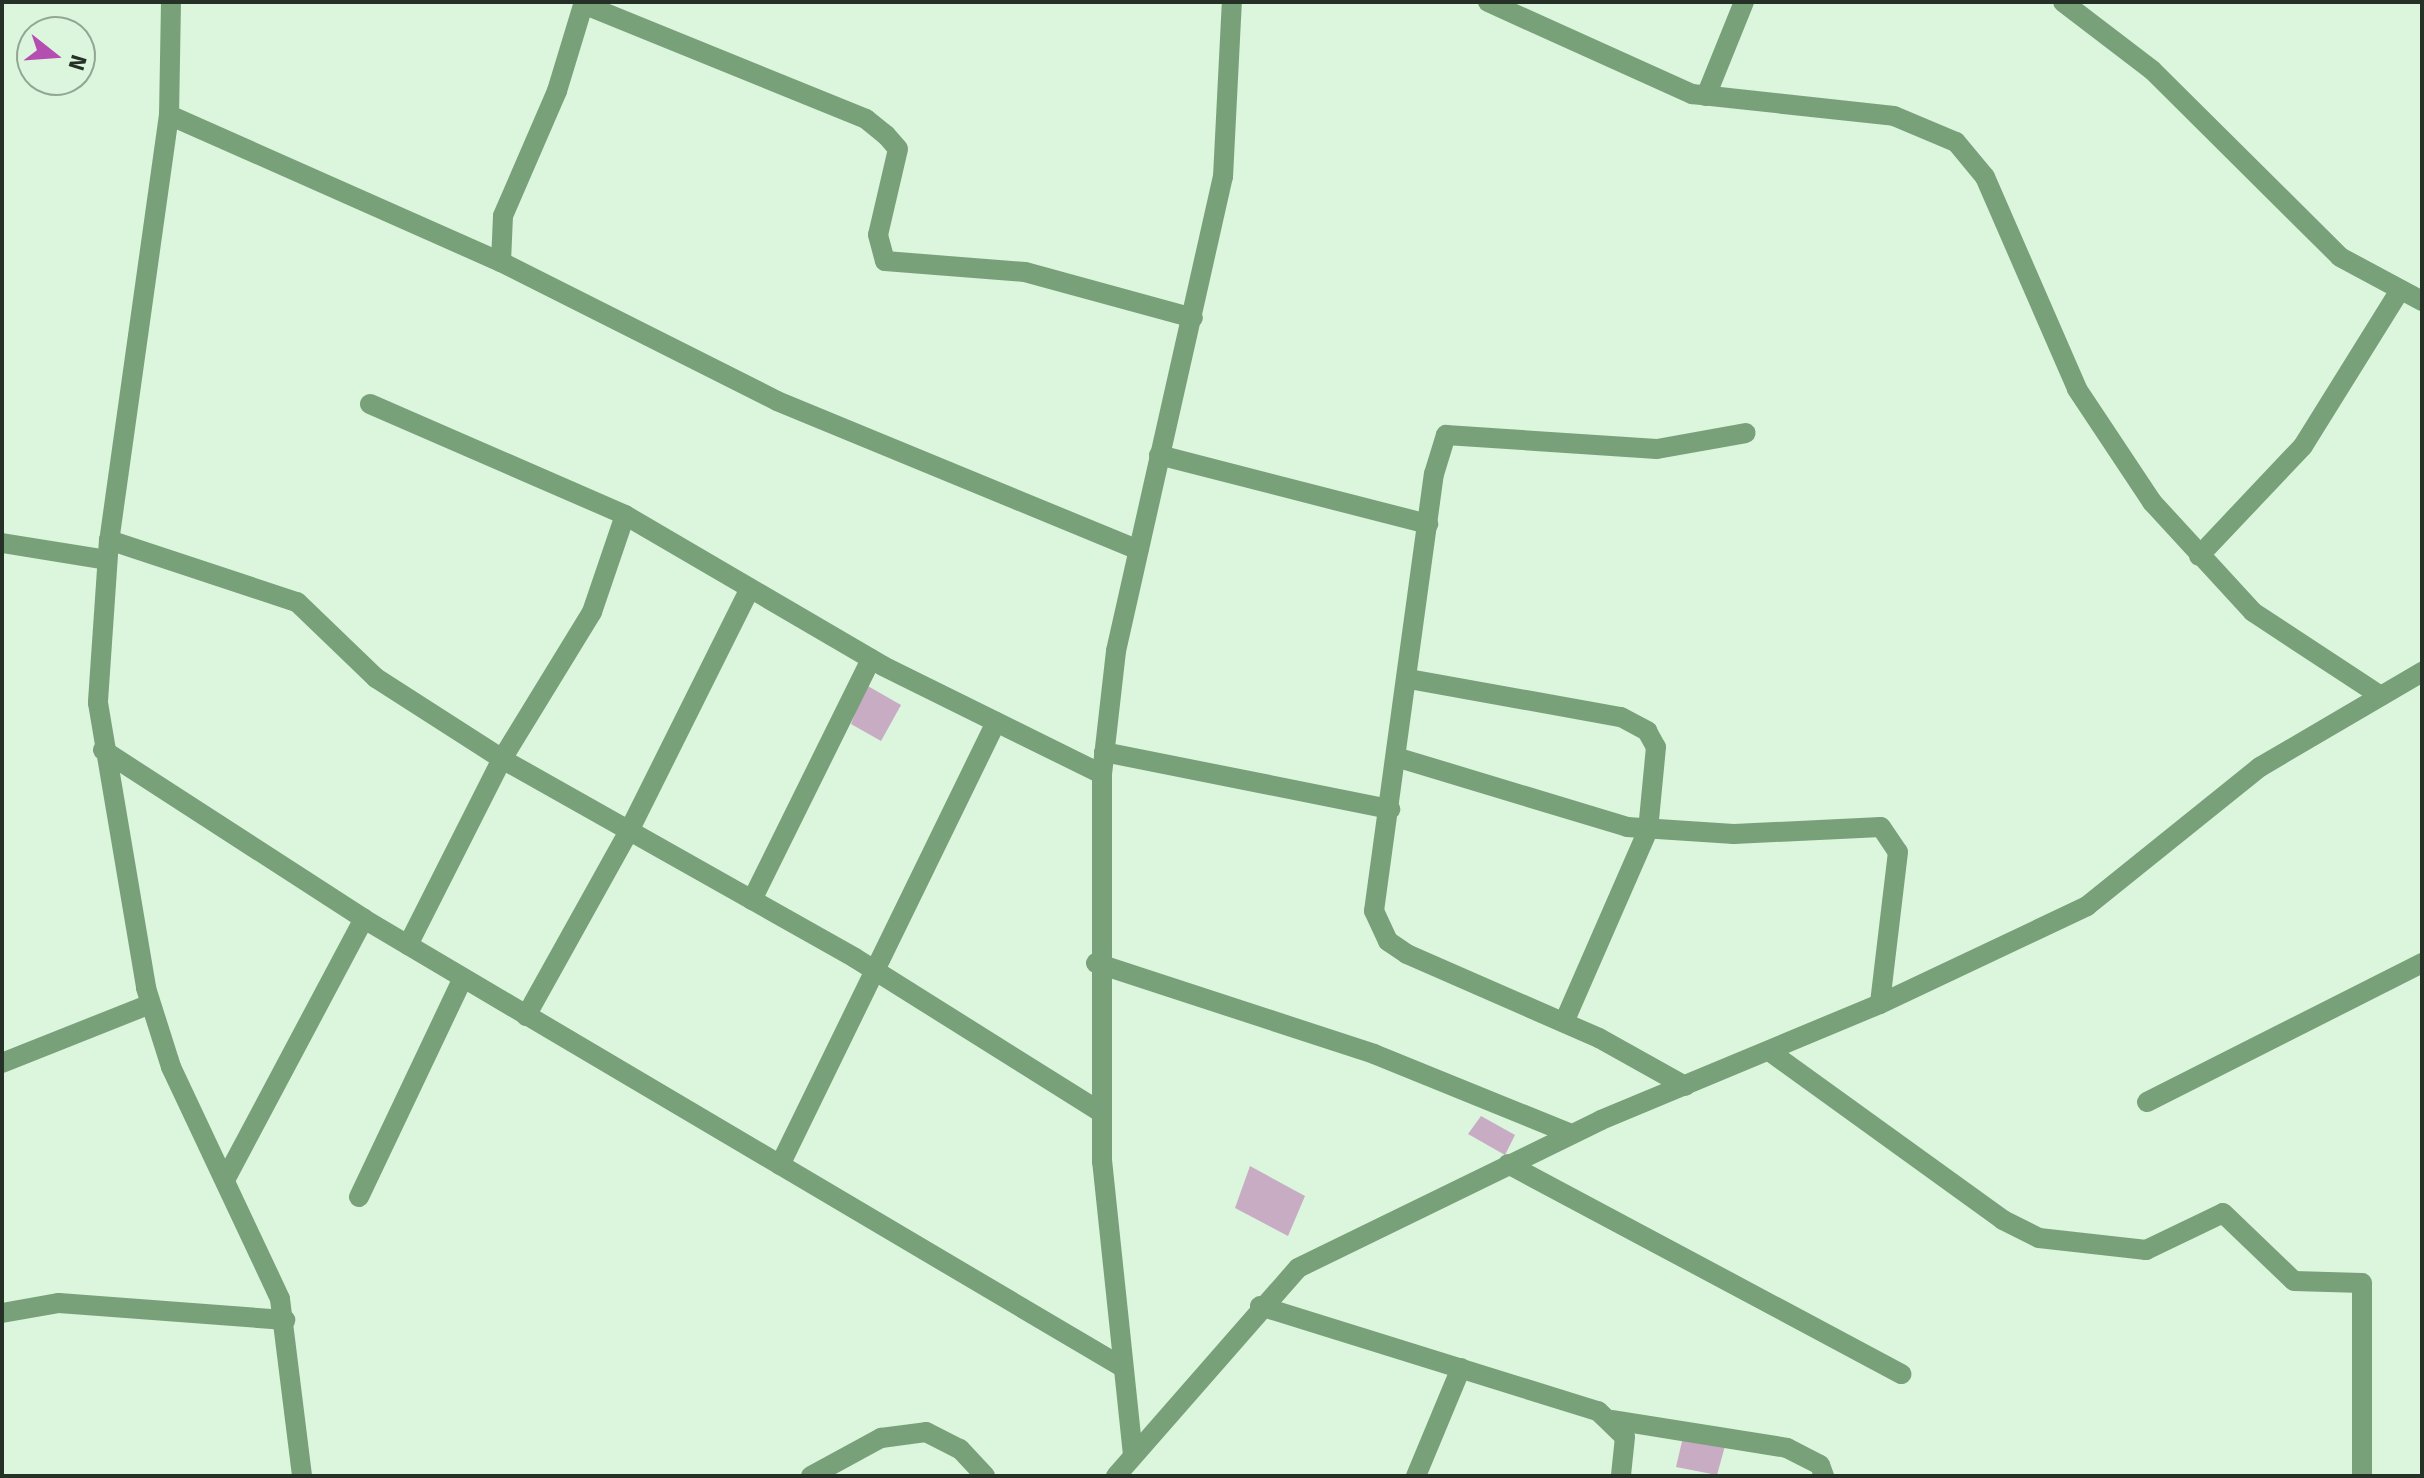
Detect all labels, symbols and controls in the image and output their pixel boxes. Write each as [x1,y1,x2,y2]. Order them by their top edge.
north arrow [16,16,96,96]
text: N [62,52,93,74]

